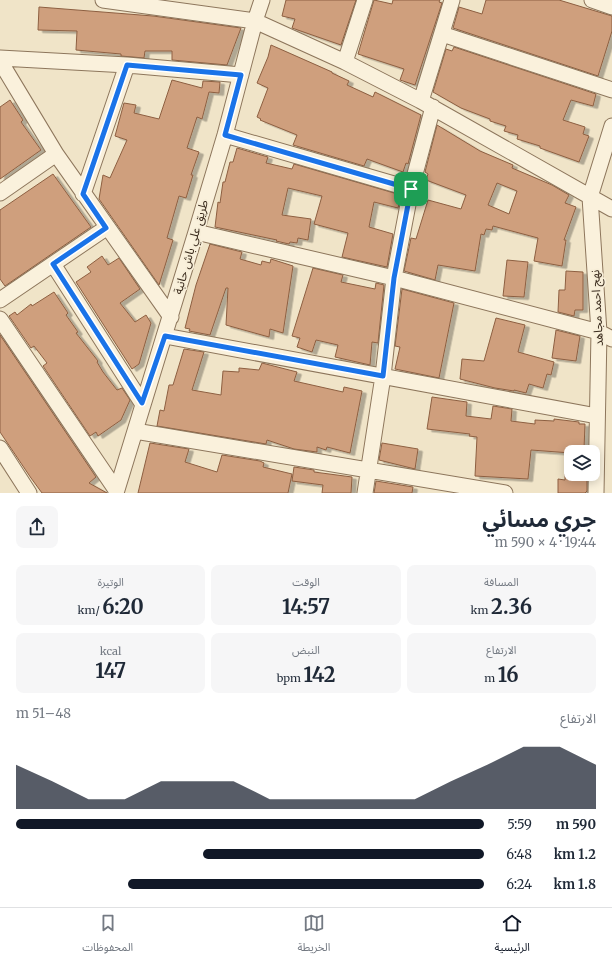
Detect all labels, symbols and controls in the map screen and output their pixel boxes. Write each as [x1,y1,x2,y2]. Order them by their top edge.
pin [394,172,428,206]
icon: arrive [400,178,422,200]
street label: طريق علي باش حانبة [170,198,214,297]
street label: نهج احمد مجاهد [587,269,608,347]
map controls [564,445,600,481]
button: layers [564,445,600,481]
text: جري مسائي [482,505,596,533]
button: share [16,506,58,548]
text: 19:44 · 4 × 590 m [495,534,596,551]
text: الوتيرة [97,575,124,589]
text: الوقت [292,575,320,589]
text: المسافة [484,575,519,589]
text: 6:20 [102,594,144,619]
text: 14:57 [282,594,330,619]
text: 2.36 [491,594,532,619]
text: /km [78,603,102,617]
text: km [471,603,491,617]
text: النبض [292,643,320,657]
text: الارتفاع [486,643,516,657]
text: kcal [100,644,122,658]
text: 147 [95,658,126,683]
text: 142 [304,662,335,687]
text: 16 [498,662,519,687]
text: bpm [277,671,304,685]
text: m [484,671,498,685]
text: 48–51 m [16,705,71,722]
text: الارتفاع [560,710,596,727]
text: 5:59 [507,816,532,833]
text: 590 m [556,816,596,833]
text: 6:48 [506,846,532,863]
text: 1.2 km [554,846,596,863]
text: 6:24 [506,876,532,893]
text: 1.8 km [553,876,596,893]
tab: المحفوظات [82,912,133,959]
tab: الخريطة [297,912,330,959]
tab: الرئيسية [495,912,530,959]

